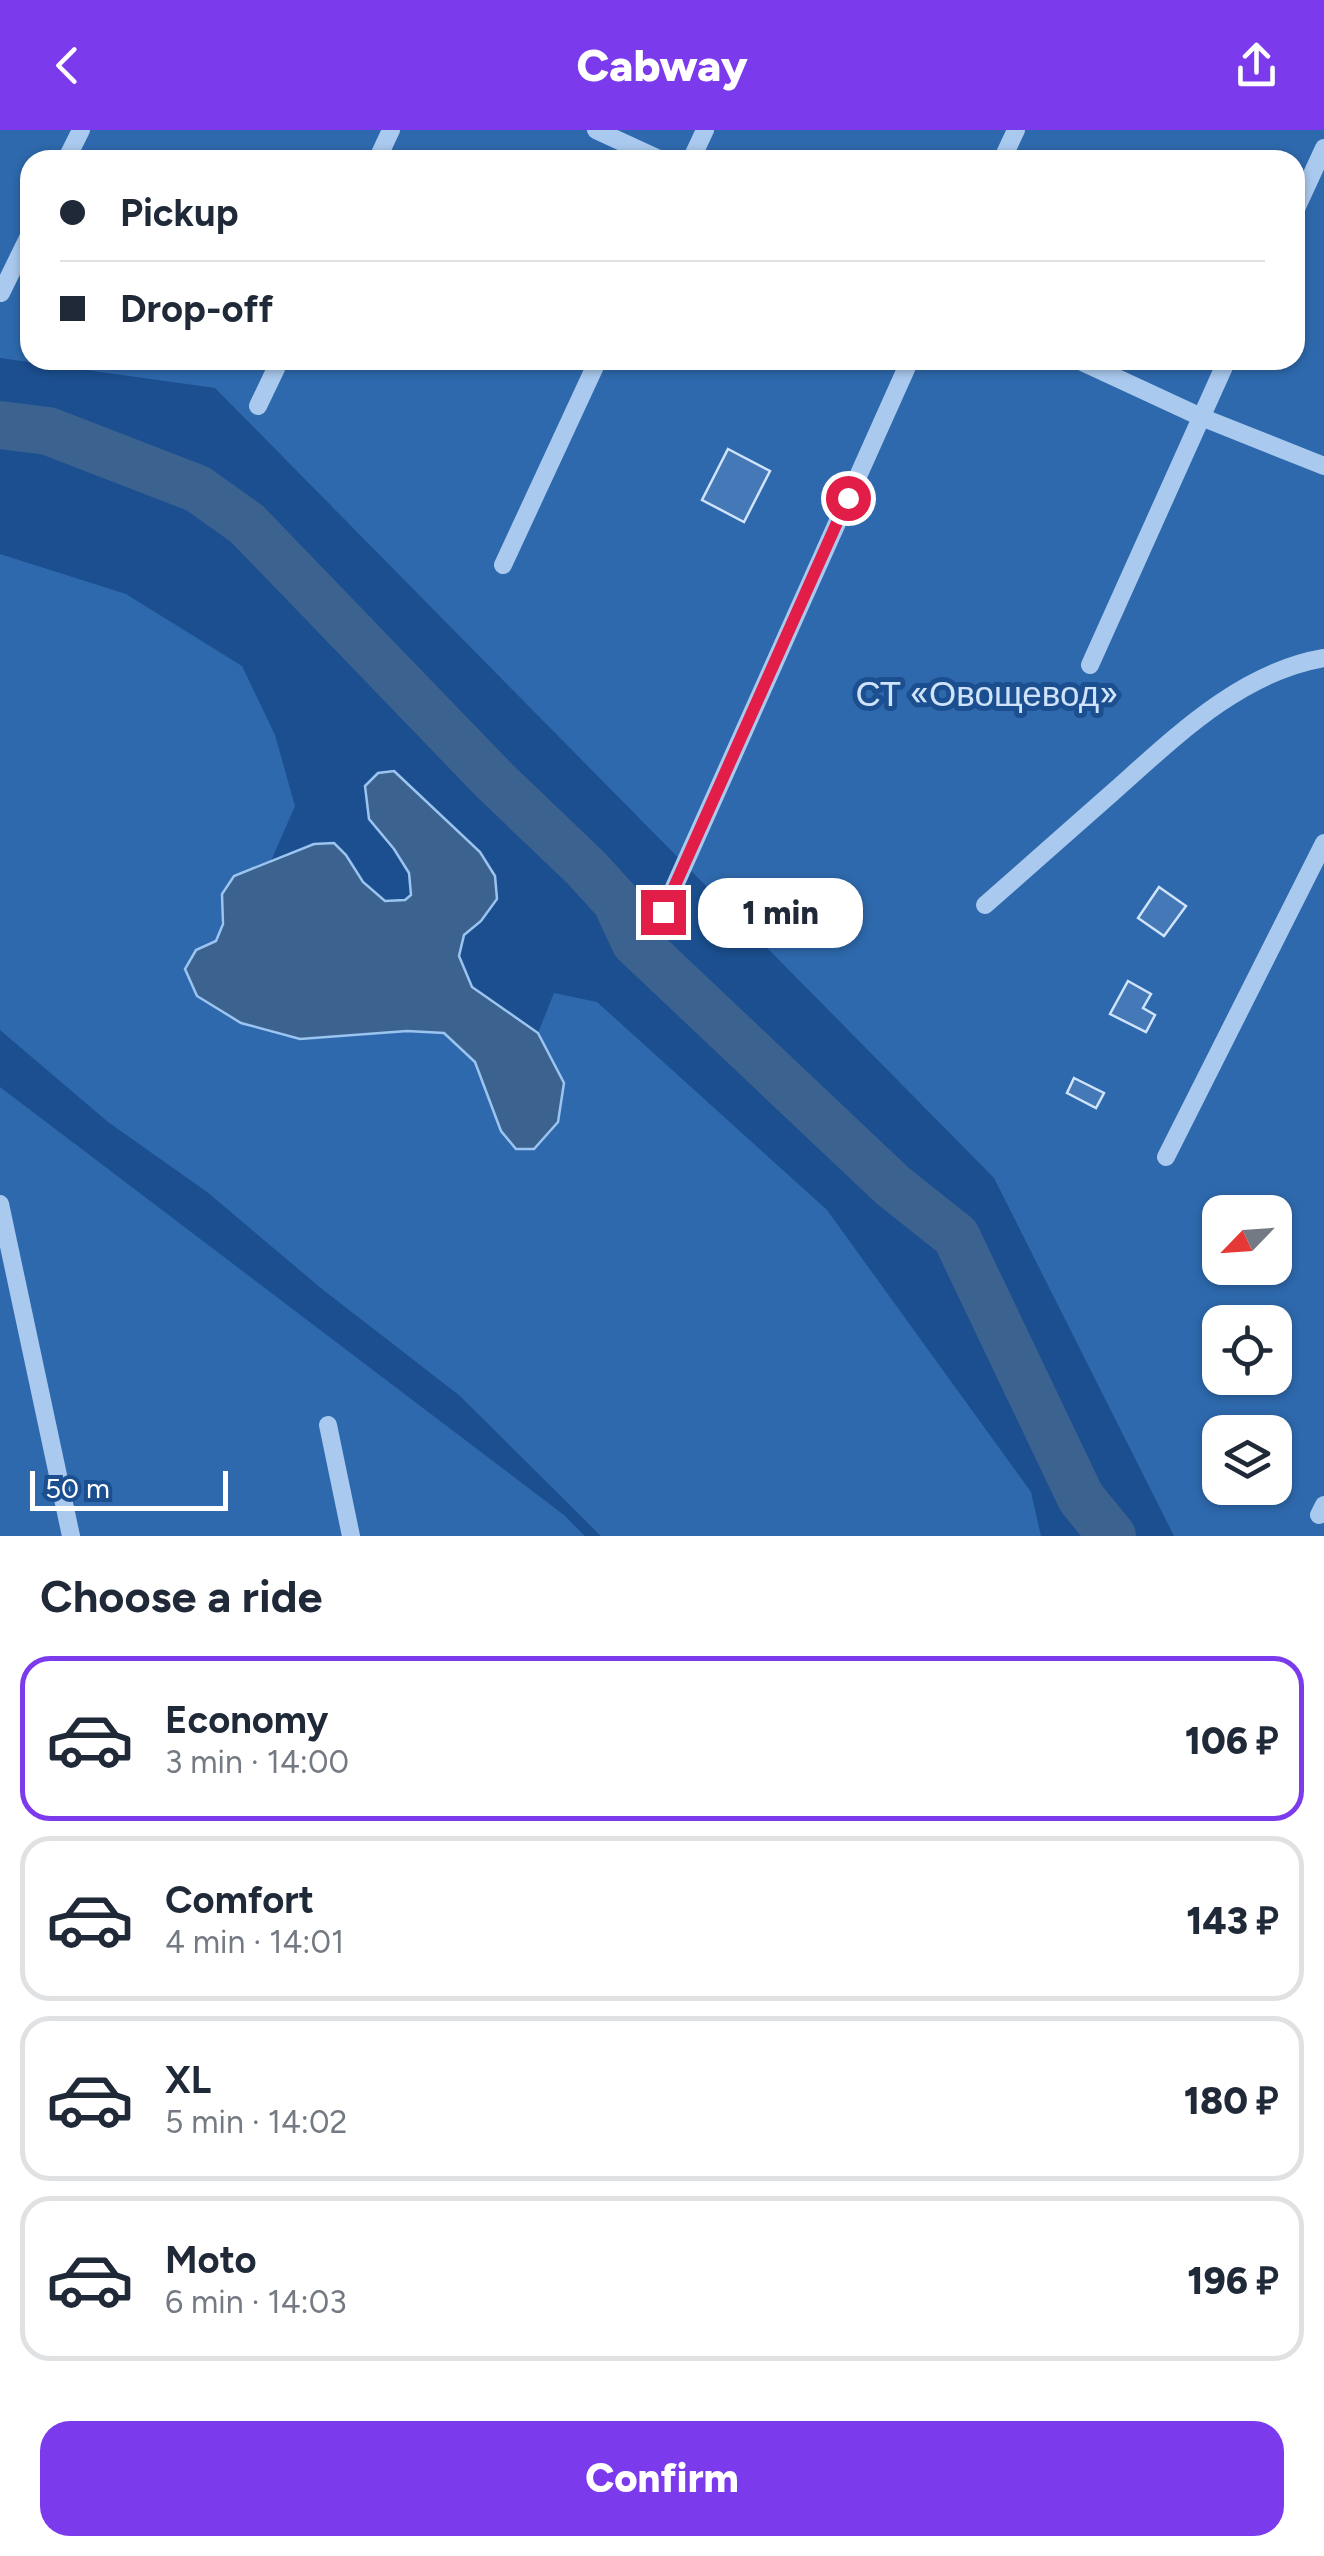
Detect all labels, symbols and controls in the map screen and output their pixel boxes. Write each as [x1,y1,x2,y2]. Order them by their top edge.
icon: back [40,38,95,93]
text: Cabway [576,38,748,92]
icon: share [1229,38,1284,93]
text: Pickup [120,190,238,236]
text: Drop-off [120,286,273,332]
route start [826,476,871,521]
park label: СТ «Овощевод» [856,673,1118,715]
callout: 1 min [698,877,863,947]
route end [641,890,686,935]
text: 1 min [742,894,819,932]
north arrow [1202,1195,1292,1285]
map controls [1202,1195,1292,1505]
button: locate [1202,1305,1292,1395]
button: layers [1202,1415,1292,1505]
scale bar [30,1466,228,1510]
text: 50 m [45,1471,110,1505]
text: Choose a ride [40,1569,322,1623]
icon: car [45,1694,135,1784]
text: Economy [165,1697,328,1743]
text: 106 ₽ [1185,1718,1279,1764]
text: 3 min · 14:00 [165,1743,349,1781]
icon: car [45,1874,135,1964]
text: Comfort [165,1877,314,1923]
text: 143 ₽ [1186,1898,1279,1944]
text: 4 min · 14:01 [165,1923,344,1961]
icon: car [45,2054,135,2144]
text: XL [165,2057,211,2103]
text: 180 ₽ [1184,2078,1279,2124]
text: 5 min · 14:02 [165,2103,347,2141]
icon: car [45,2234,135,2324]
text: Moto [165,2237,257,2283]
text: 196 ₽ [1187,2258,1279,2304]
text: 6 min · 14:03 [165,2283,347,2321]
button: Confirm [40,2421,1284,2536]

